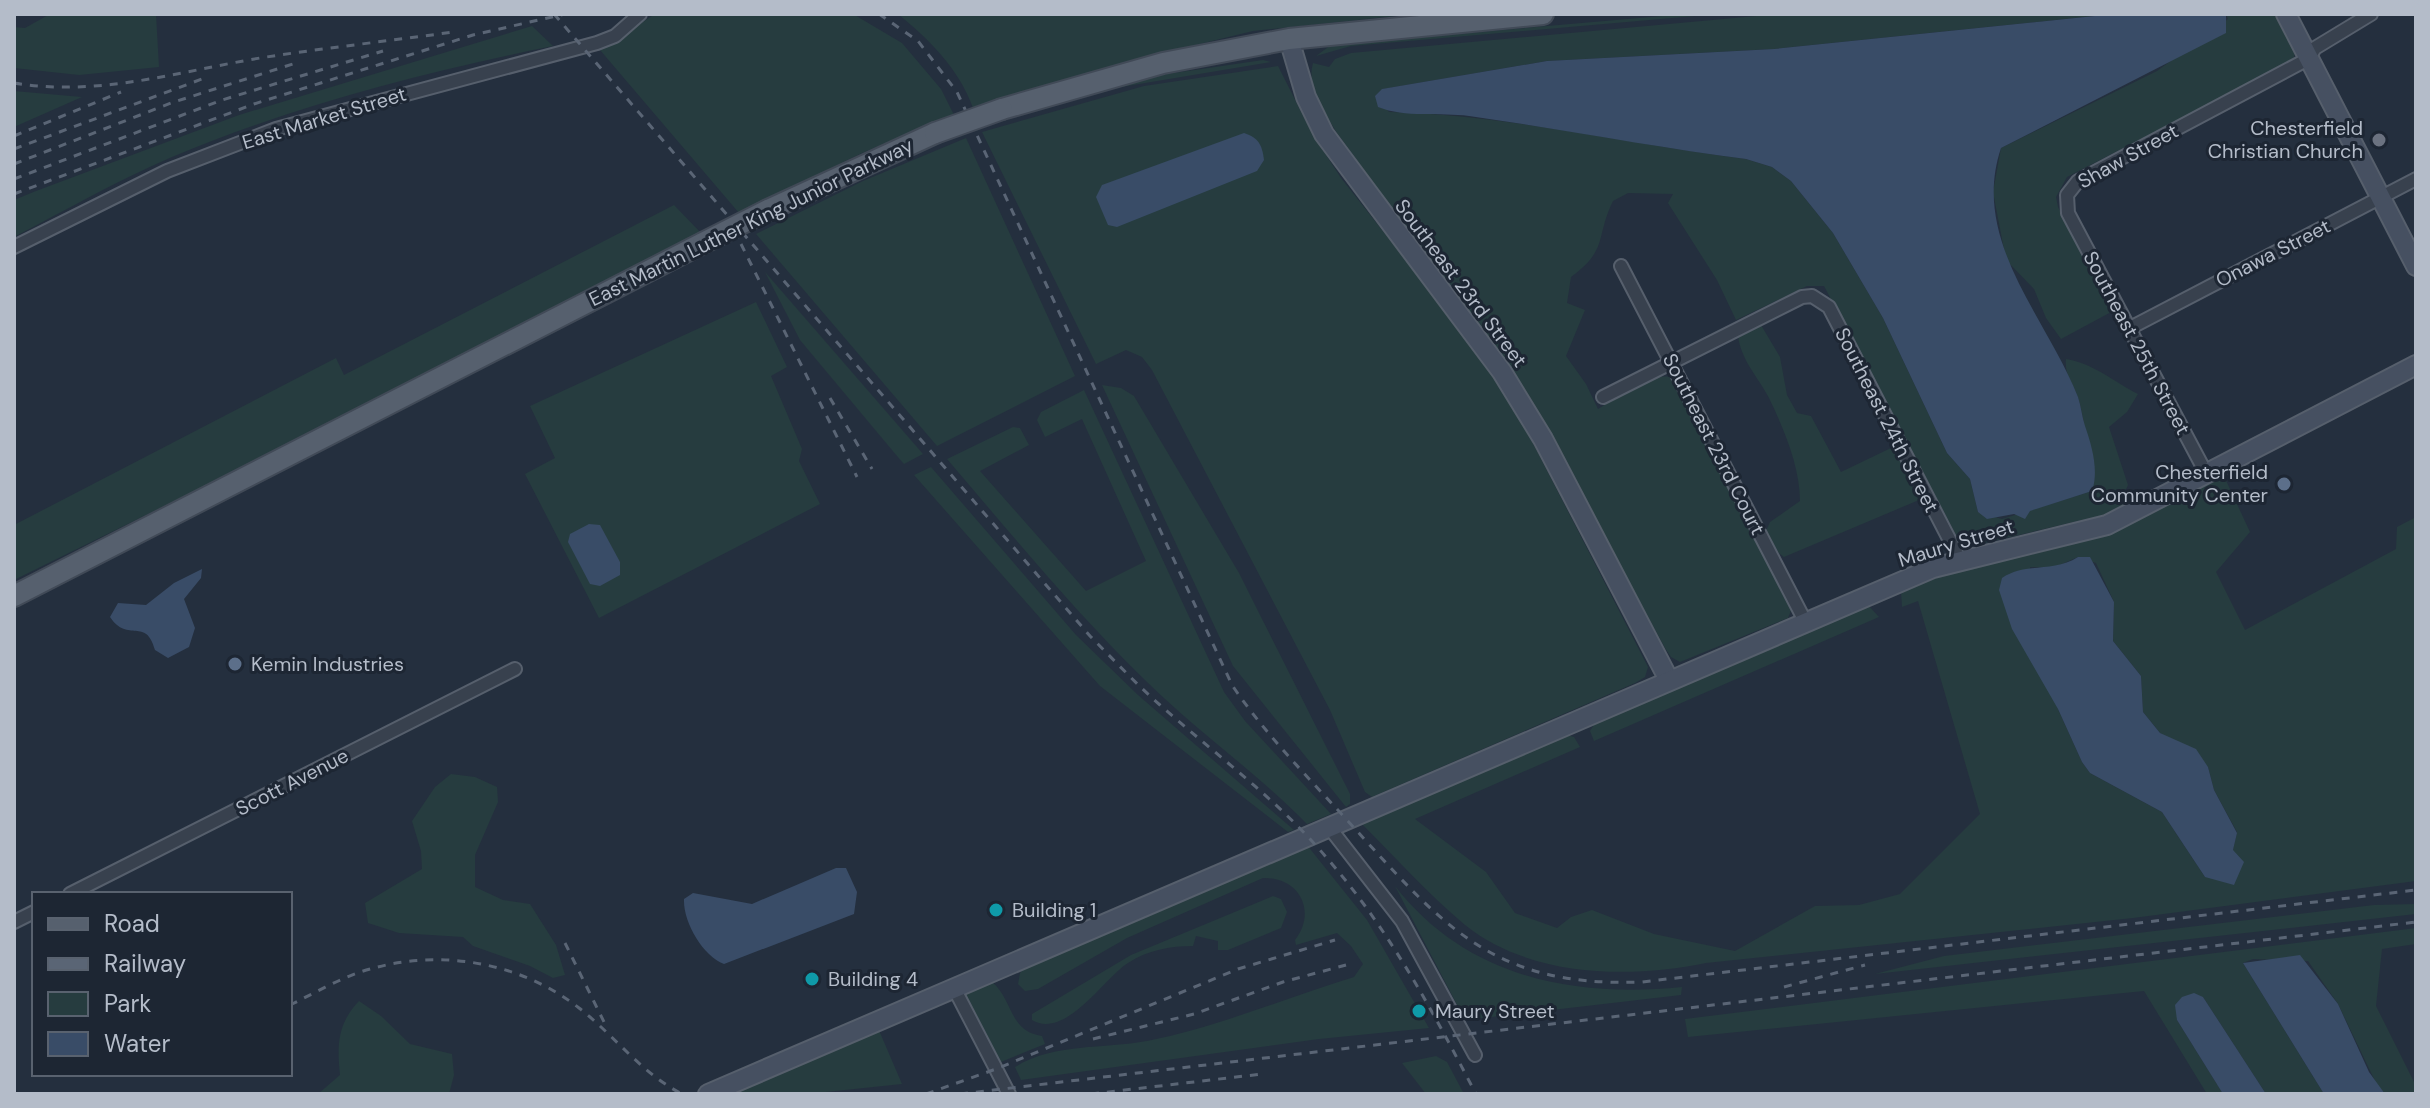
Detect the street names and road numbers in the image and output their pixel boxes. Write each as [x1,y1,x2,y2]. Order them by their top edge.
street label: East Market Street [239,81,409,155]
street label: Shaw Street [2073,118,2183,194]
street label: East Martin Luther King Junior Parkway [585,132,917,312]
street label: Southeast 23rd Street [1389,194,1533,372]
street label: Onawa Street [2211,213,2335,293]
street label: Southeast 25th Street [2078,247,2197,439]
street label: Southeast 24th Street [1829,323,1945,517]
street label: Southeast 23rd Court [1657,349,1771,539]
street label: Maury Street [1895,513,2017,573]
street label: Scott Avenue [231,742,353,822]

